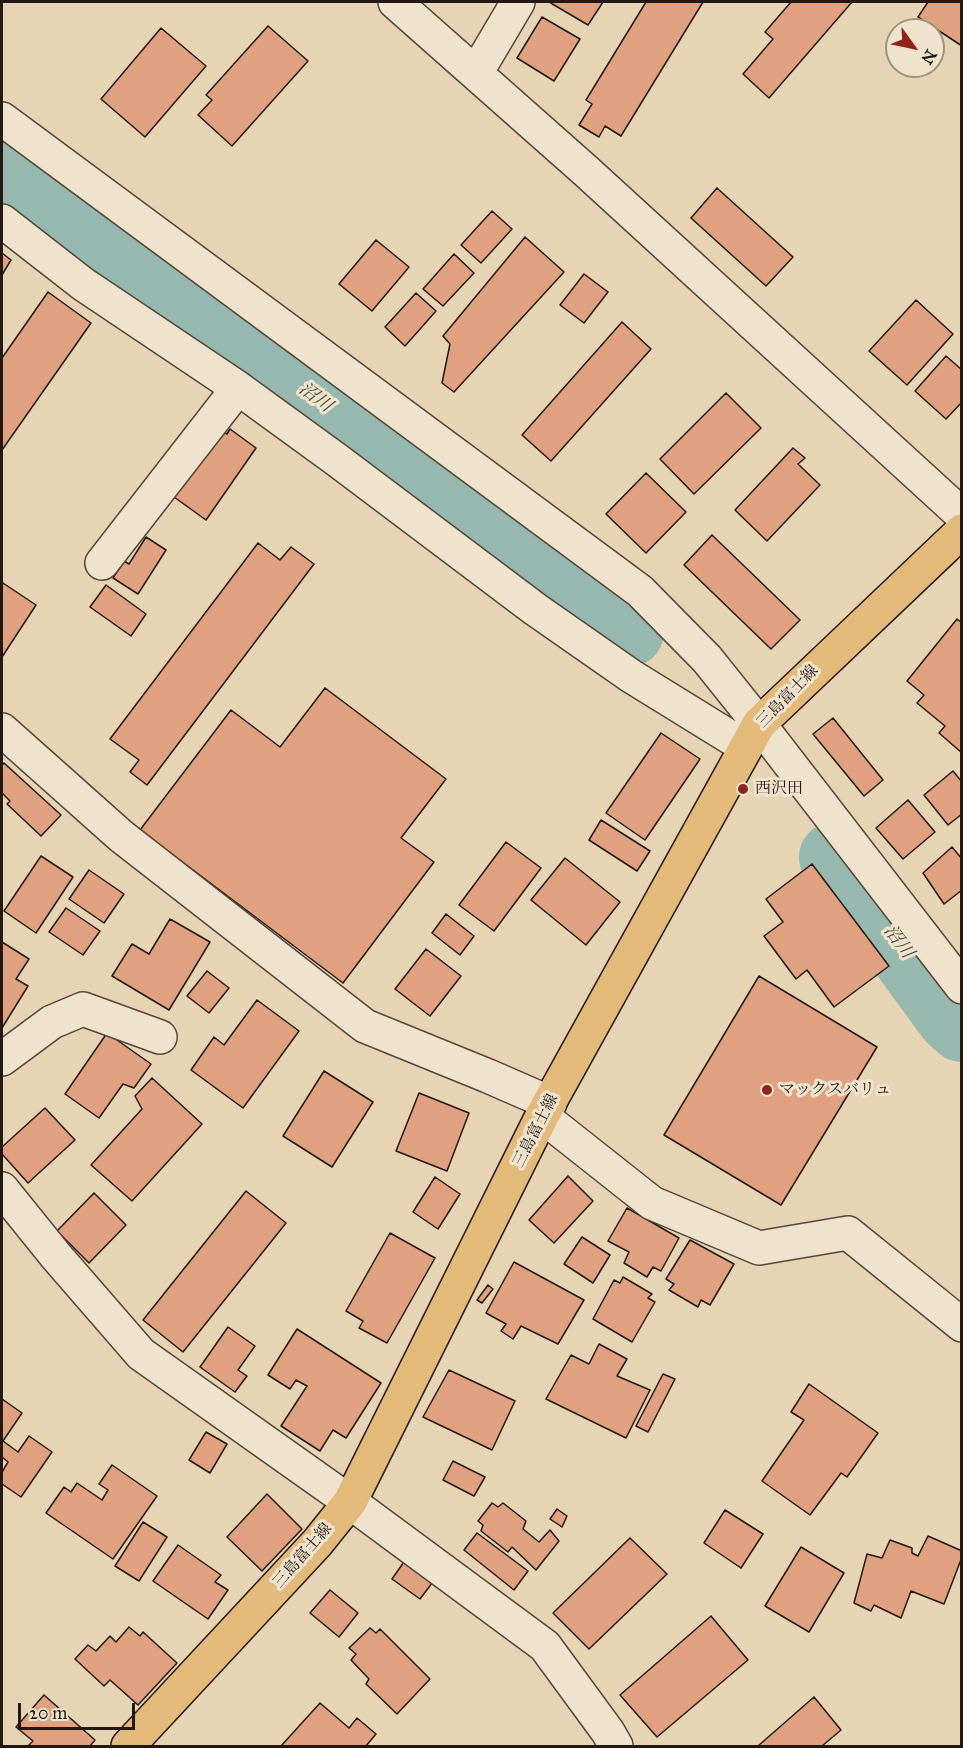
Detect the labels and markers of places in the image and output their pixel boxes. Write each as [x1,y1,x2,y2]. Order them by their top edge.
place label: 西沢田 [755,779,803,799]
marker: 西沢田 [736,782,750,796]
place label: マックスバリュ [779,1080,891,1100]
marker: マックスバリュ [760,1083,774,1097]

